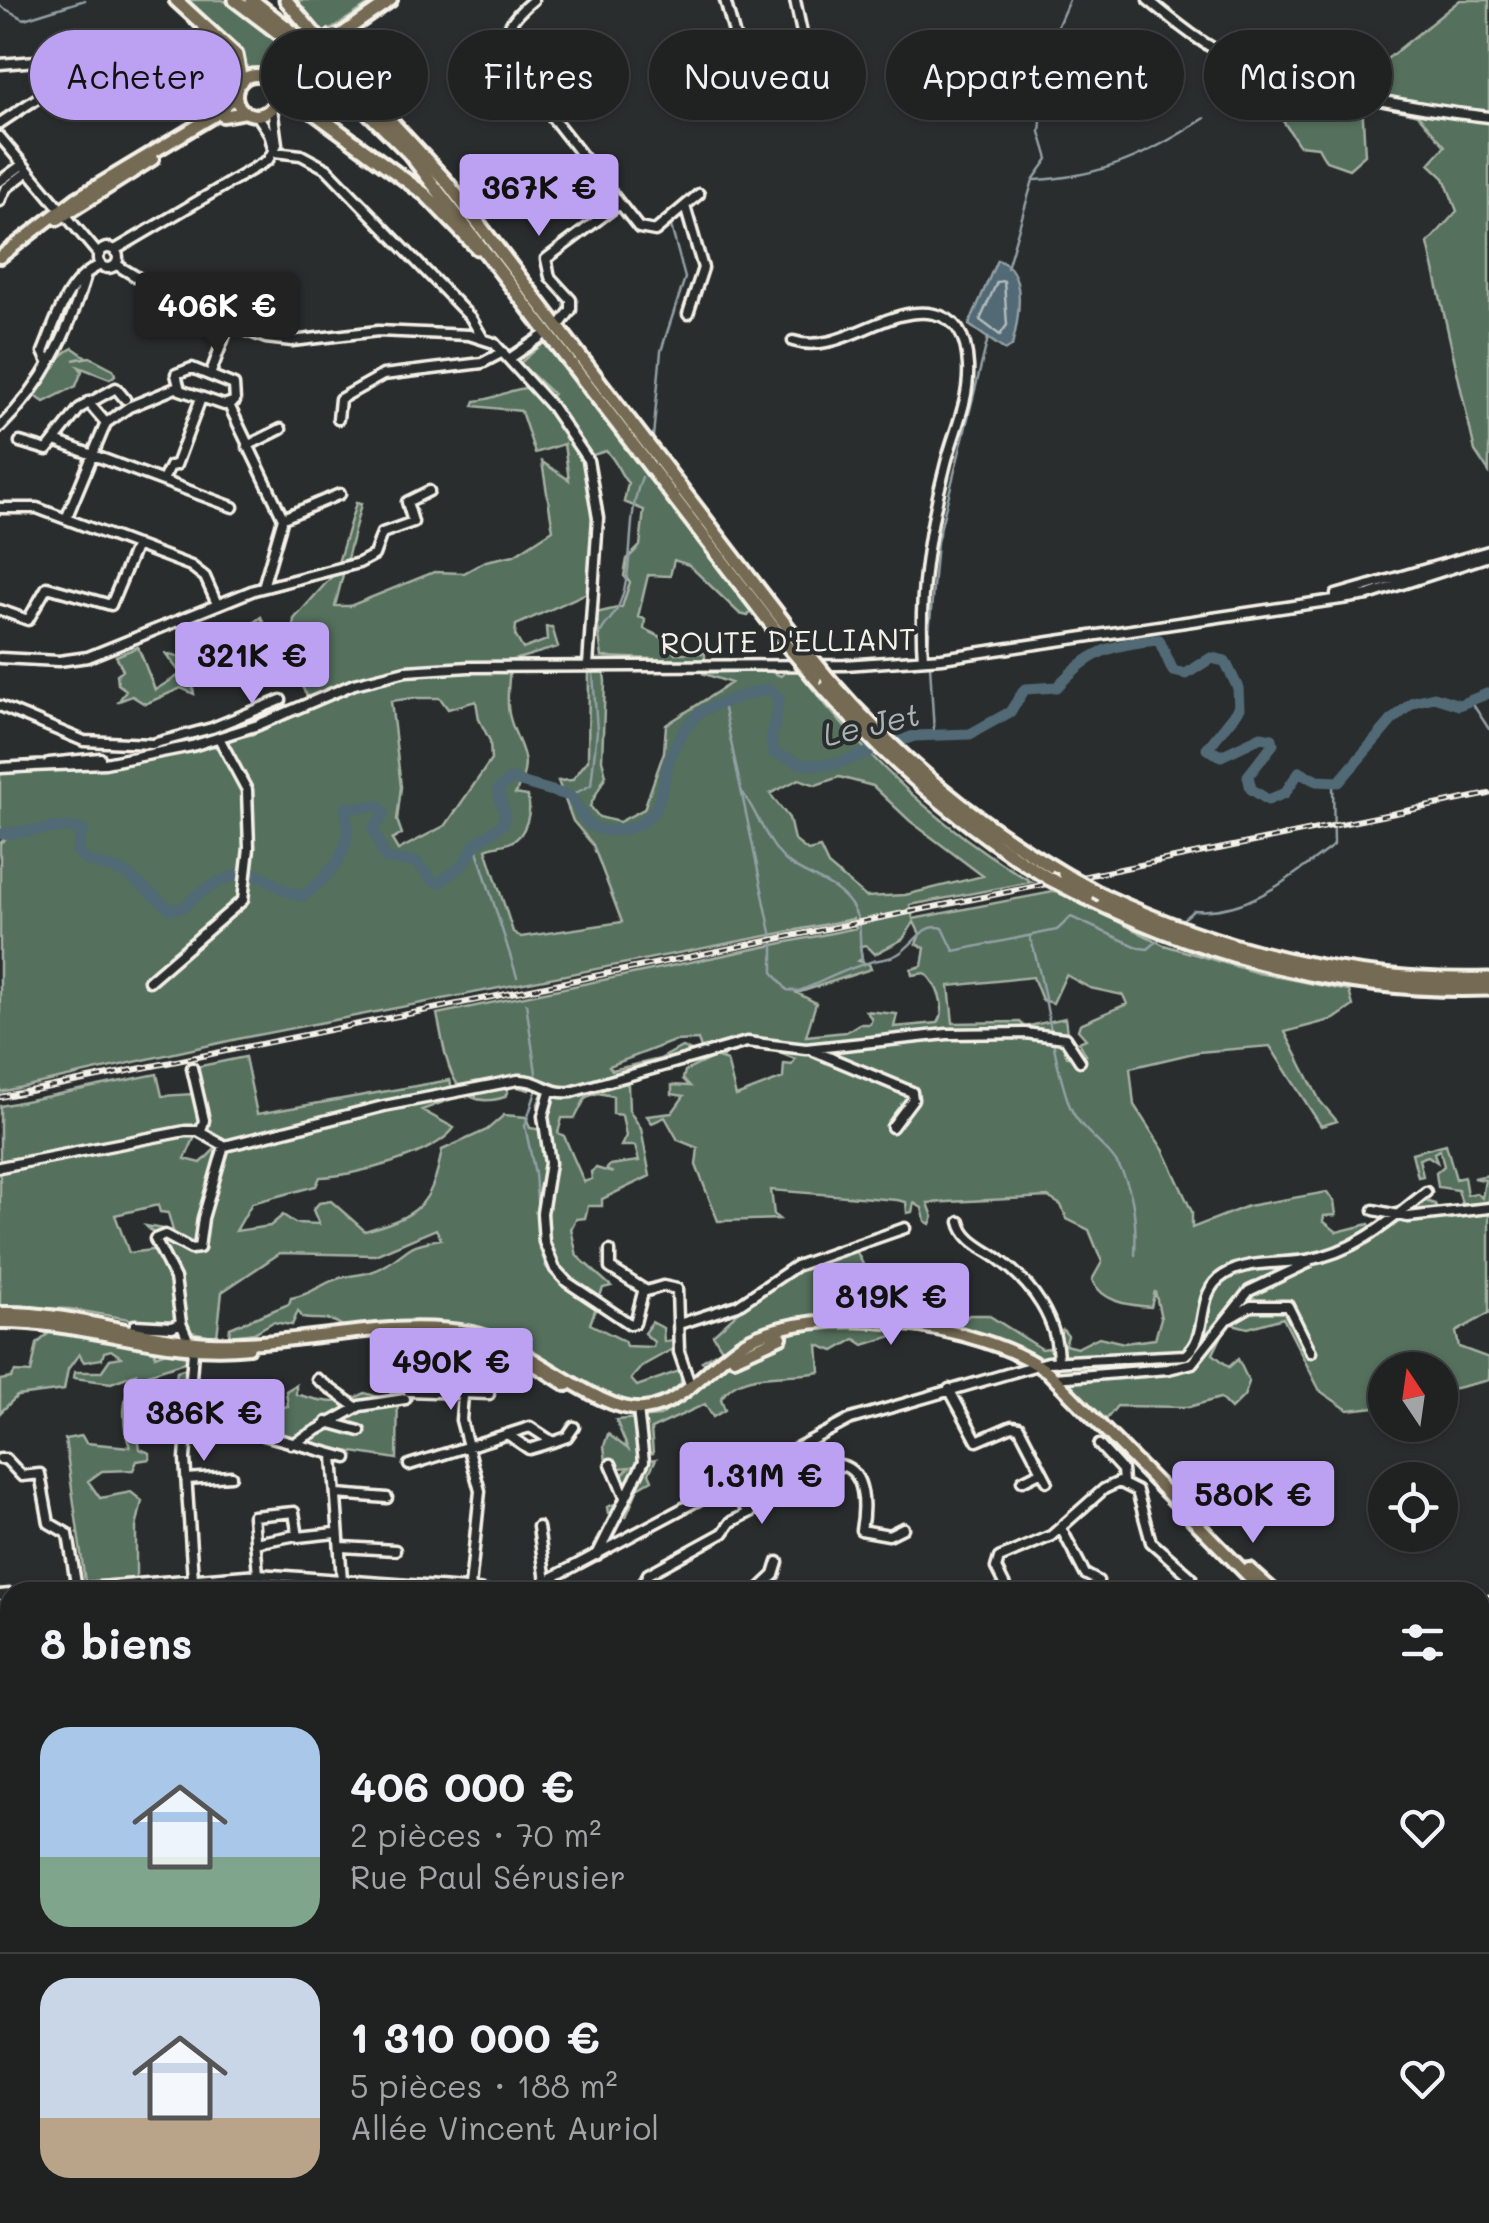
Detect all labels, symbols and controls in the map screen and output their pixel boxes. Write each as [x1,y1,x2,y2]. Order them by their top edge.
chip: Acheter [30,30,241,120]
chip: Louer [261,30,428,120]
chip: Filtres [448,30,629,120]
chip: Nouveau [649,30,866,120]
chip: Appartement [886,30,1184,120]
chip: Maison [1204,30,1392,120]
pin: 367K € [458,154,620,239]
text: 367K € [482,165,596,207]
pin: 406K € [136,272,298,357]
text: 406K € [158,283,276,325]
street label: ROUTE D'ELLIANT [660,618,916,662]
pin: 321K € [171,622,333,707]
text: 321K € [197,633,307,675]
water label: Le Jet [818,691,924,755]
pin: 819K € [810,1263,972,1348]
text: 819K € [835,1274,947,1316]
pin: 490K € [370,1328,532,1413]
text: 490K € [392,1339,510,1381]
north arrow [1368,1352,1458,1442]
map controls [1368,1352,1458,1552]
pin: 386K € [123,1379,285,1464]
text: 386K € [146,1390,262,1432]
pin: 1.31M € [670,1442,854,1527]
text: 1.31M € [702,1453,822,1495]
pin: 580K € [1172,1461,1334,1546]
button: locate [1368,1462,1458,1552]
text: 580K € [1194,1472,1312,1514]
text: 8 biens [40,1615,192,1670]
icon: filters [1395,1615,1450,1670]
text: 406 000 € [350,1758,574,1813]
icon: home [120,1767,240,1887]
icon: heart [1395,1800,1450,1855]
text: 2 pièces · 70 m² [350,1813,601,1855]
text: Rue Paul Sérusier [350,1855,626,1897]
text: 1 310 000 € [350,2009,600,2064]
icon: home [120,2018,240,2138]
icon: heart [1395,2051,1450,2106]
text: 5 pièces · 188 m² [350,2064,618,2106]
text: Allée Vincent Auriol [350,2106,659,2148]

